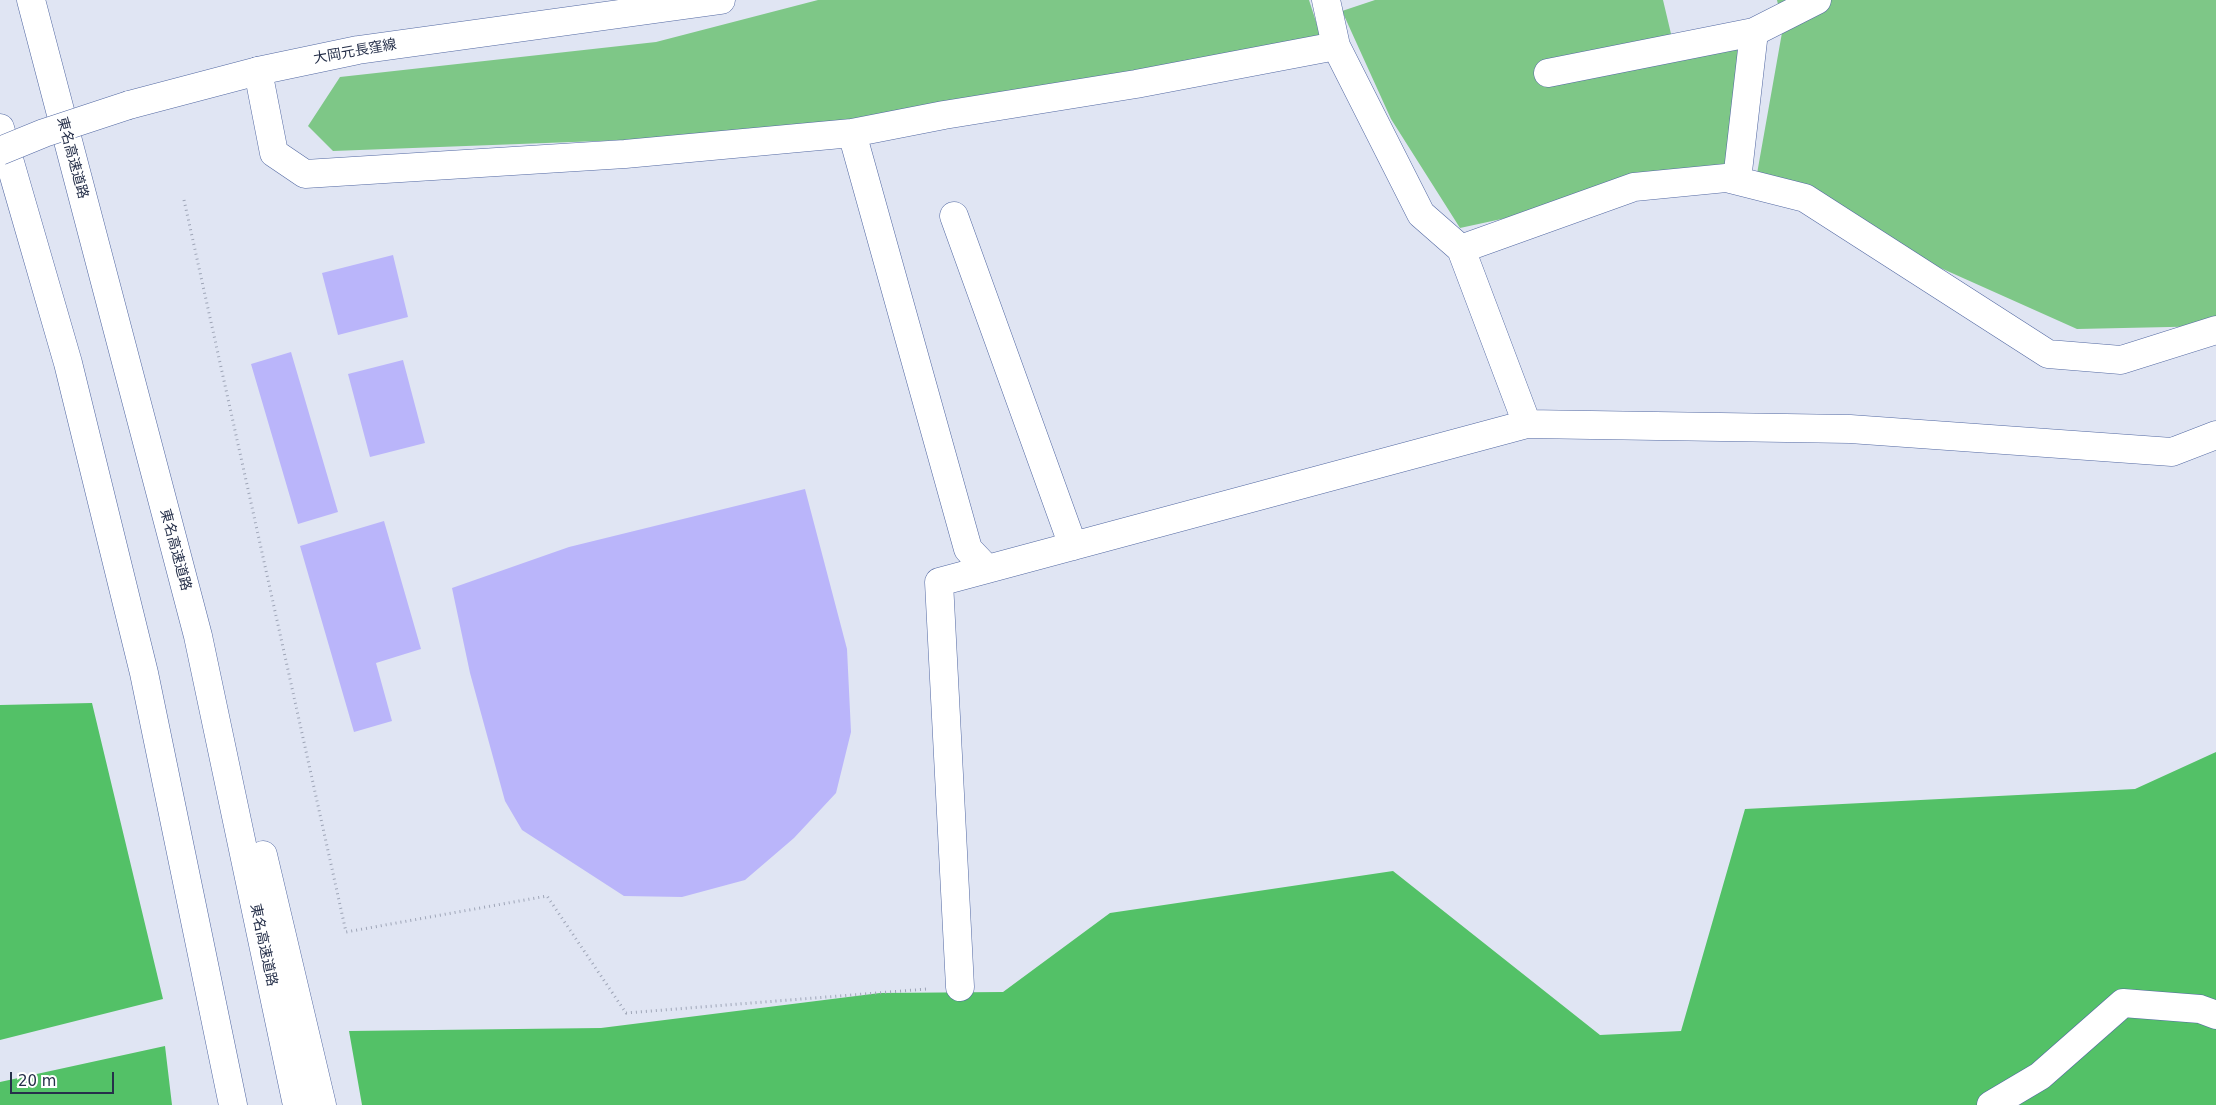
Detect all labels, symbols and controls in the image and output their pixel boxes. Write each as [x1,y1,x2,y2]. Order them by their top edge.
street label: 大岡元長窪線 [312,36,398,68]
street label: 東名高速道路 [53,115,91,201]
street label: 東名高速道路 [156,507,194,593]
street label: 東名高速道路 [246,902,280,988]
scale bar [12,1062,116,1094]
text: 20 m [18,1072,56,1090]

